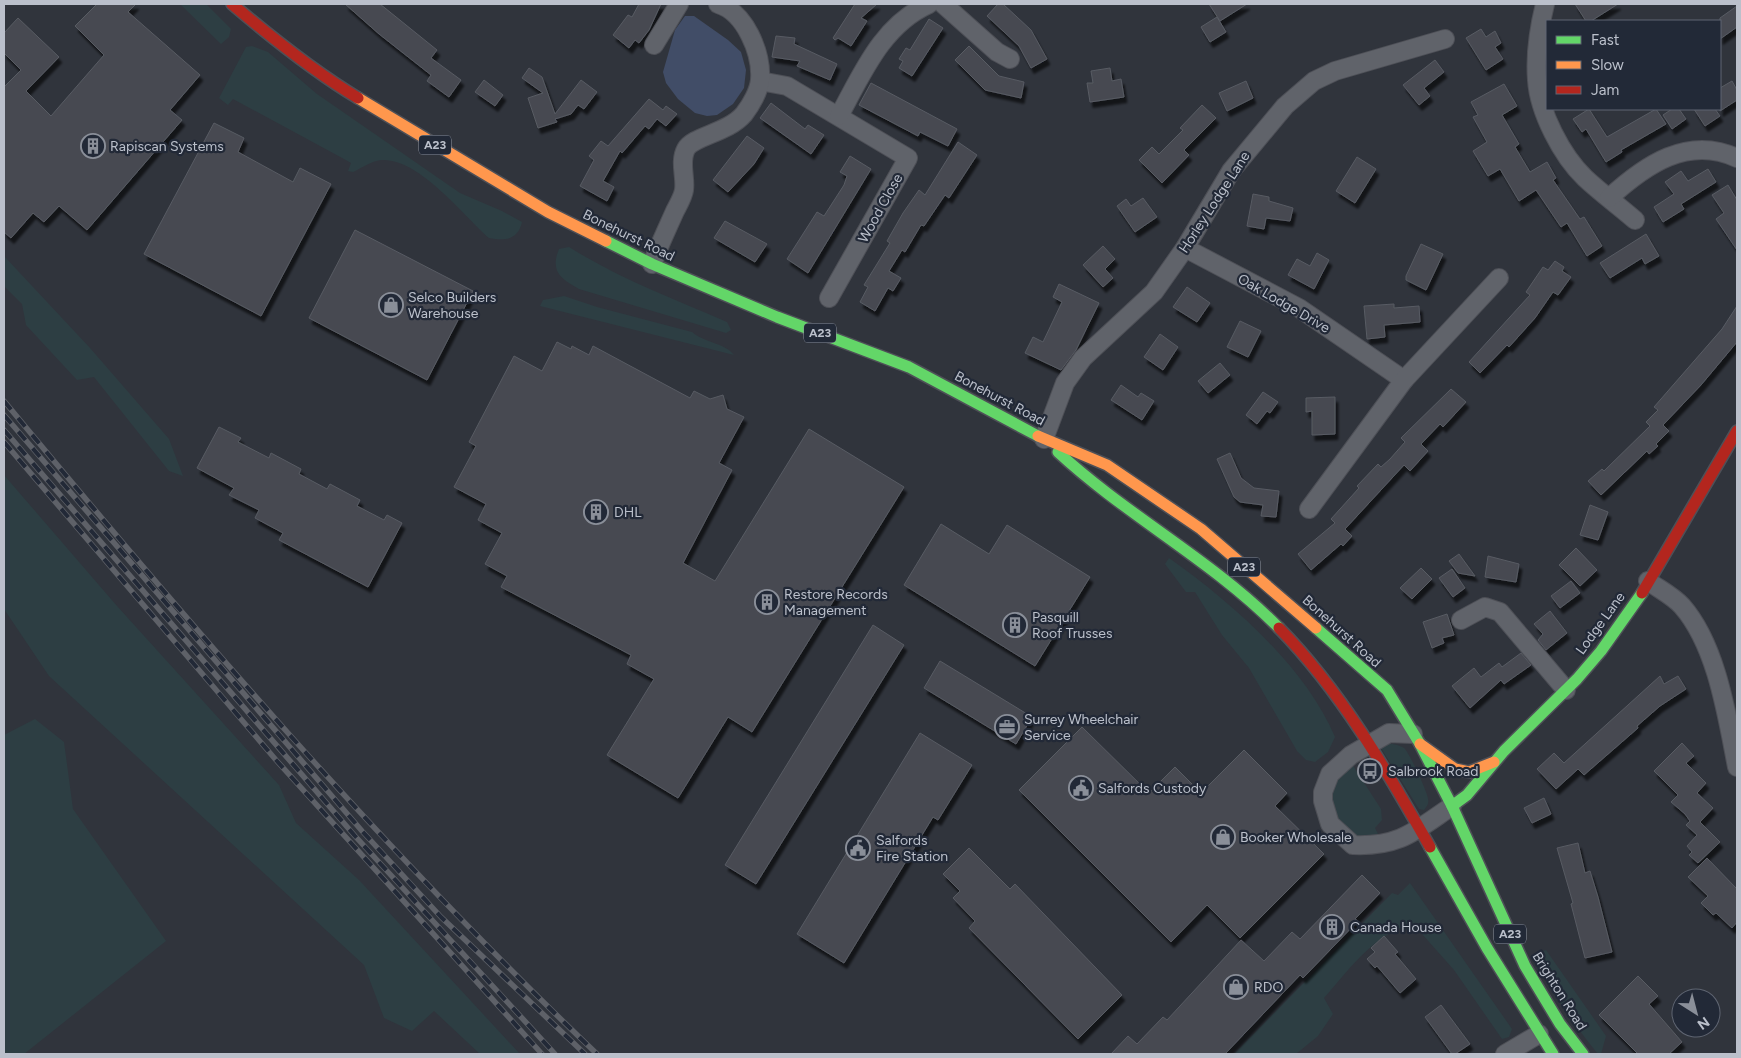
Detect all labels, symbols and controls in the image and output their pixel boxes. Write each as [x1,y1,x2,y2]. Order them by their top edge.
legend [1546,20,1721,110]
text: Fast [1591,31,1620,49]
text: Slow [1591,56,1624,74]
text: Jam [1591,81,1619,99]
building icon: Rapiscan Systems [80,133,106,159]
road number: A23 [419,136,451,154]
place label: Rapiscan Systems [110,138,224,155]
street label: Horley Lodge Lane [1175,148,1254,256]
street label: Wood Close [855,170,907,246]
street label: Bonehurst Road [580,206,677,265]
street label: Oak Lodge Drive [1235,270,1333,337]
place label: Selco Builders Warehouse [408,289,496,322]
shop icon: Selco Builders Warehouse [378,292,404,318]
road number: A23 [804,323,836,342]
street label: Bonehurst Road [952,367,1048,429]
building icon: DHL [583,499,609,525]
place label: DHL [614,504,642,521]
road number: A23 [1228,558,1260,576]
place label: Restore Records Management [784,586,888,619]
building icon: Restore Records Management [754,589,780,615]
street label: Lodge Lane [1572,589,1629,658]
street label: Bonehurst Road [1299,592,1385,671]
place label: Pasquill Roof Trusses [1032,609,1112,642]
building icon: Pasquill Roof Trusses [1002,612,1028,638]
place label: Surrey Wheelchair Service [1024,711,1139,744]
office icon: Surrey Wheelchair Service [994,714,1020,740]
bus stop icon: Salbrook Road [1357,758,1383,784]
place label: Salbrook Road [1388,763,1478,780]
public building icon: Salfords Custody [1068,775,1094,801]
place label: Salfords Custody [1098,780,1207,797]
shop icon: Booker Wholesale [1210,824,1236,850]
place label: Booker Wholesale [1240,829,1352,846]
place label: Salfords Fire Station [876,832,948,865]
public building icon: Salfords Fire Station [845,835,871,861]
building icon: Canada House [1319,914,1345,940]
place label: Canada House [1350,919,1442,936]
road number: A23 [1494,924,1526,944]
street label: Brighton Road [1529,949,1590,1034]
shop icon: RDO [1223,974,1249,1000]
place label: RDO [1254,979,1283,996]
north arrow [1671,988,1721,1038]
text: N [1694,1013,1713,1033]

